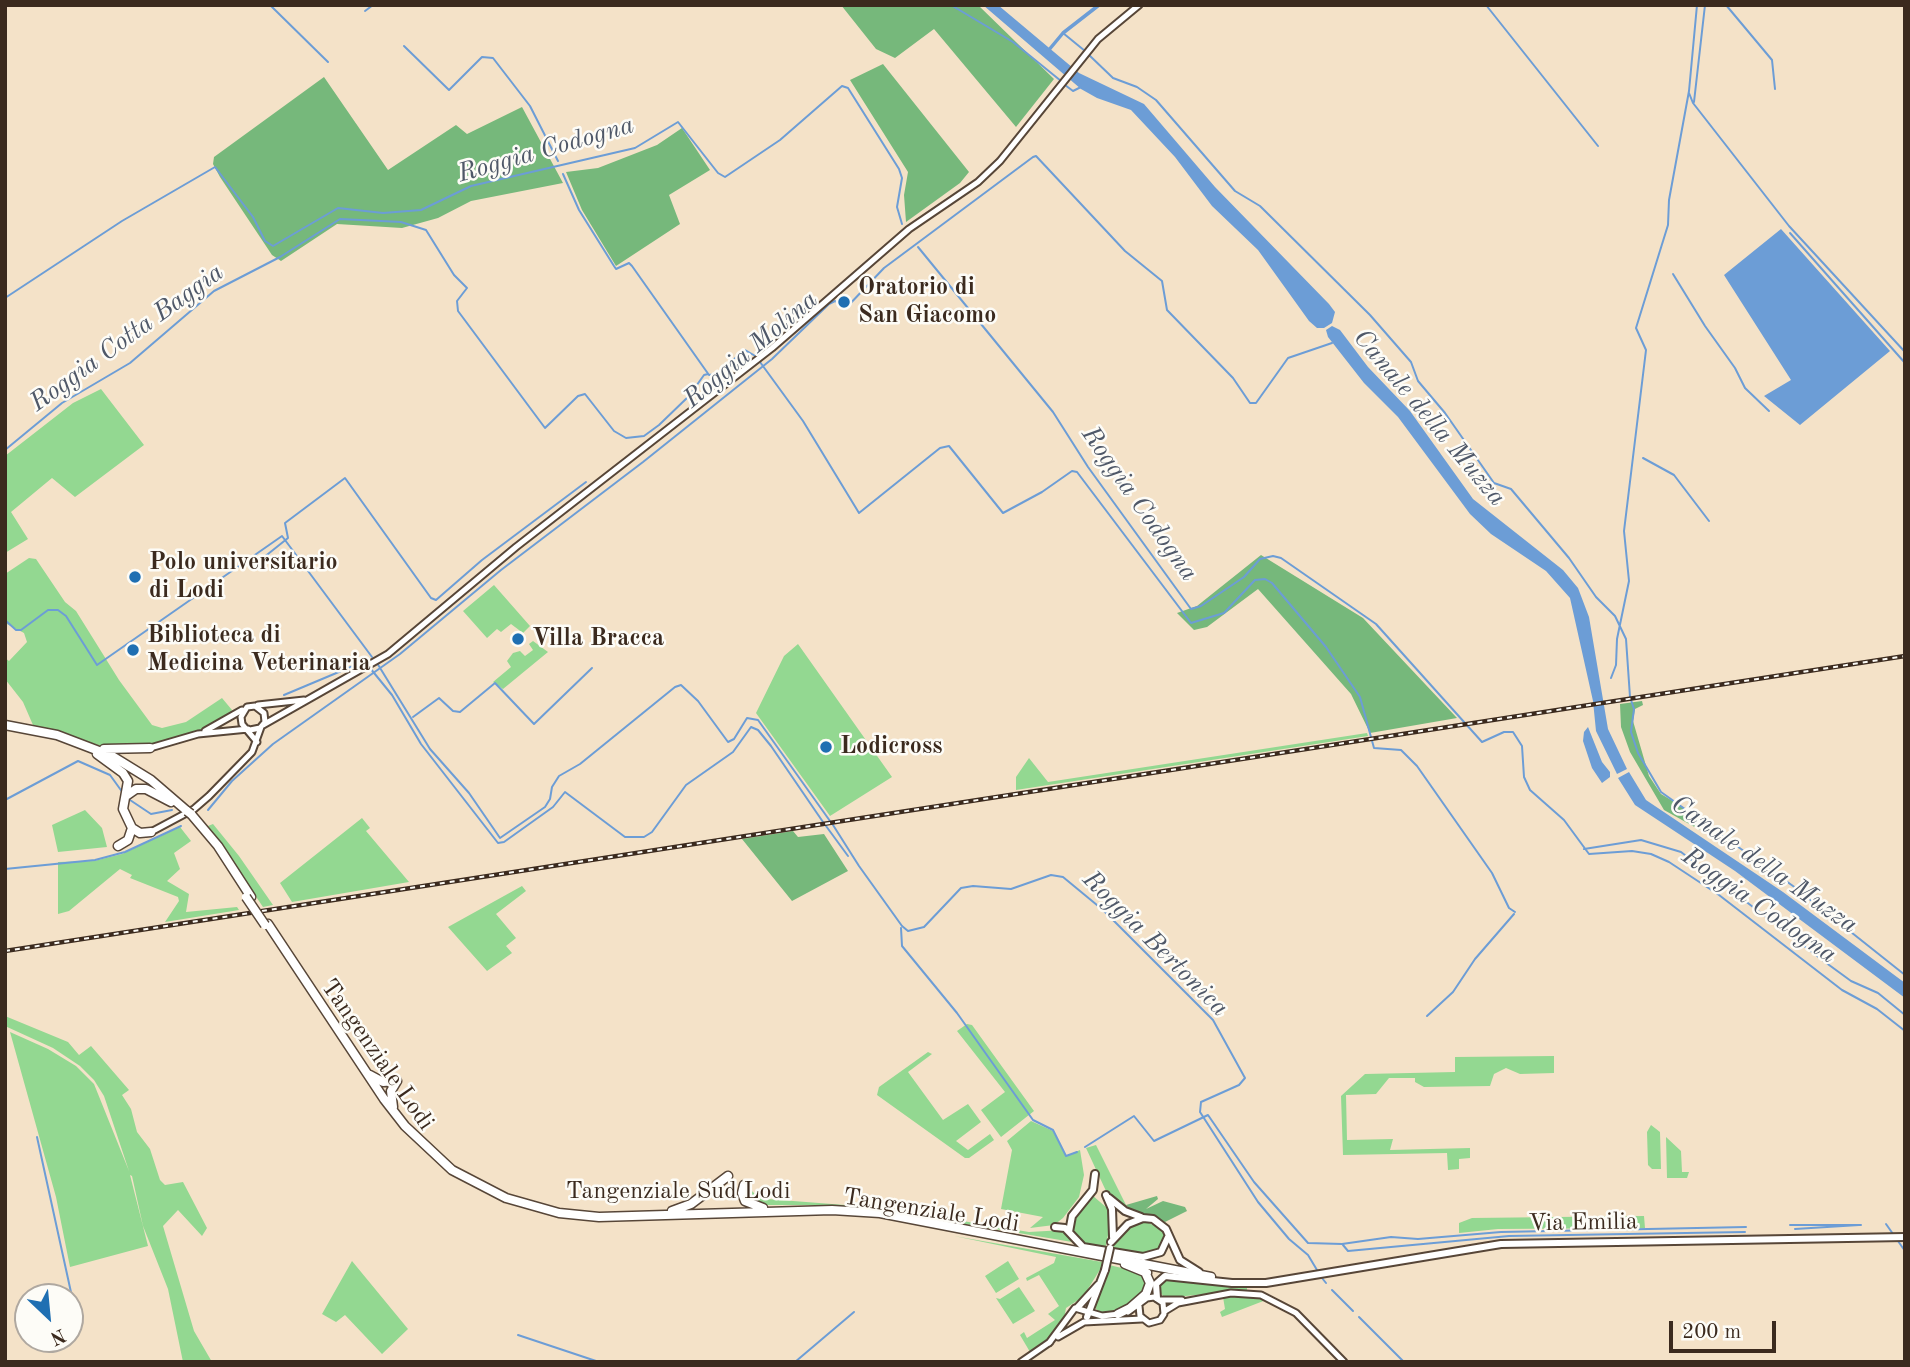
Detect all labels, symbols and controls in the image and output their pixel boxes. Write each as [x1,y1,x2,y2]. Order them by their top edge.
water label: Roggia Codogna [454,110,638,190]
water label: Roggia Cotta Baggia [24,257,230,419]
place label: Oratorio di San Giacomo [858,274,996,330]
water label: Roggia Molina [677,285,825,415]
marker: Oratorio di San Giacomo [836,294,852,310]
water label: Canale della Muzza [1346,323,1512,513]
water label: Roggia Codogna [1074,420,1204,588]
place label: Polo universitario di Lodi [149,549,338,605]
marker: Polo universitario di Lodi [127,569,143,585]
place label: Biblioteca di Medicina Veterinaria [147,622,371,678]
place label: Villa Bracca [532,625,664,653]
marker: Villa Bracca [510,631,526,647]
marker: Biblioteca di Medicina Veterinaria [125,642,141,658]
place label: Lodicross [840,733,943,761]
marker: Lodicross [818,739,834,755]
water label: Canale della Muzza [1664,789,1864,941]
water label: Roggia Codogna [1675,841,1843,971]
water label: Roggia Bertonica [1075,864,1235,1024]
street label: Tangenziale Lodi [314,974,440,1136]
street label: Tangenziale Sud Lodi [566,1178,790,1206]
street label: Tangenziale Lodi [841,1183,1021,1239]
street label: Via Emilia [1528,1208,1638,1238]
north arrow [14,1283,84,1353]
scale bar [1672,1308,1779,1352]
text: 200 m [1682,1322,1741,1343]
text: N [47,1324,68,1347]

